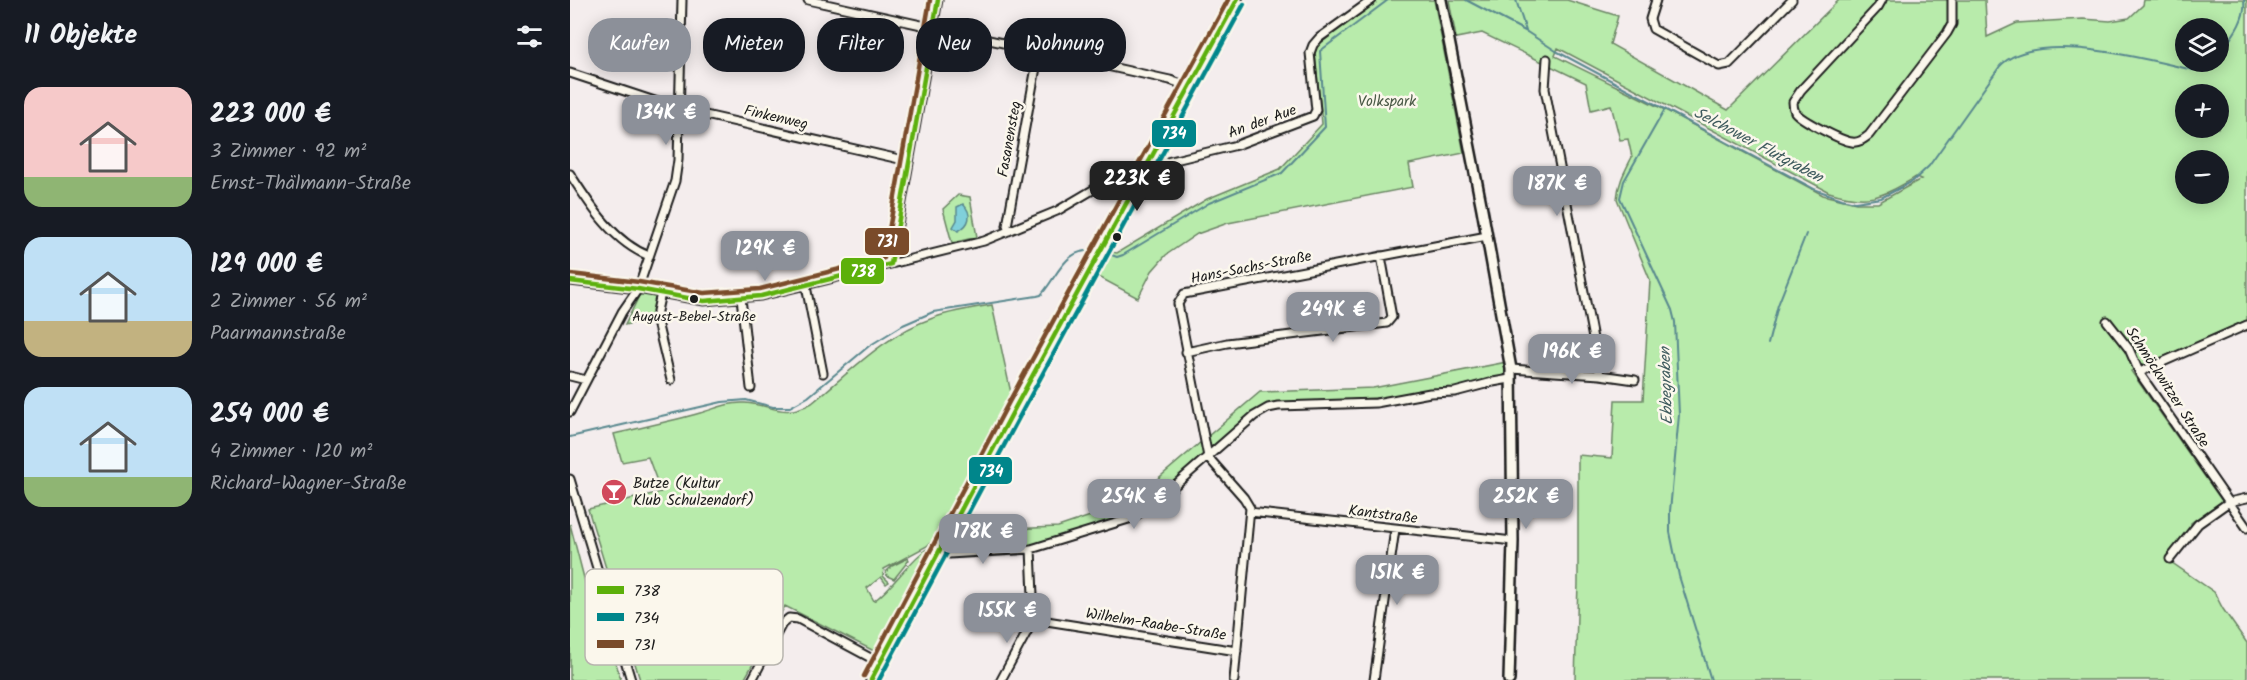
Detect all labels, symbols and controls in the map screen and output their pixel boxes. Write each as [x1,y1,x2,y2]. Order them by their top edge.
text: 11 Objekte [24,15,137,57]
chip: Kaufen [588,18,691,72]
chip: Mieten [703,18,805,72]
chip: Filter [817,18,904,72]
chip: Neu [916,18,992,72]
chip: Wohnung [1004,18,1126,72]
map controls [2175,18,2229,204]
button: layers [2175,18,2229,72]
icon: filters [513,20,546,53]
button: + [2175,84,2229,138]
park label: Volkspark [1358,90,1417,114]
text: 223 000 € [210,94,331,136]
pin: 134K € [617,95,715,146]
text: 134K € [636,98,696,130]
street label: An der Aue [1225,98,1300,145]
street label: Finkenweg [741,99,810,137]
street label: Fasanensteg [991,99,1028,179]
water label: Selchower Flutgraben [1689,101,1829,191]
icon: home [72,111,144,183]
line badge: 734 [1151,119,1197,148]
text: 734 [1161,122,1187,147]
text: 3 Zimmer · 92 m² [210,136,366,168]
button: − [2175,150,2229,204]
pin: 223K € [1088,161,1186,212]
text: 223K € [1104,164,1170,196]
pin: 187K € [1508,166,1606,217]
text: Ernst-Thälmann-Straße [210,168,411,200]
text: 187K € [1527,169,1587,201]
line badge: 731 [864,227,910,256]
text: 731 [876,230,898,255]
pin: 129K € [716,231,814,282]
unlabelled marker [1111,231,1123,243]
text: 129K € [735,234,795,266]
text: 129 000 € [210,244,323,286]
street label: Hans-Sachs-Straße [1189,244,1314,291]
line badge: 738 [840,257,885,285]
text: 738 [850,260,876,285]
icon: home [72,261,144,333]
text: 2 Zimmer · 56 m² [210,286,367,318]
pin: 249K € [1284,292,1382,343]
marker: August-Bebel-Straße [688,293,700,305]
text: 249K € [1300,295,1366,327]
place label: August-Bebel-Straße [632,306,757,328]
text: Paarmannstraße [210,318,346,350]
street label: Schmöckwitzer Straße [2119,322,2216,453]
pin: 196K € [1523,334,1621,385]
text: 196K € [1542,337,1602,369]
water label: Ebbegraben [1653,345,1680,425]
text: 254 000 € [210,394,329,436]
icon: home [72,411,144,483]
text: 4 Zimmer · 120 m² [210,436,372,468]
line badge: 734 [968,456,1013,485]
text: 734 [978,460,1004,485]
text: Richard-Wagner-Straße [210,468,406,500]
place label: Butze (Kultur Klub Schulzendorf) [633,472,754,513]
bar icon: Butze (Kultur Klub Schulzendorf) [599,477,629,507]
pin: 254K € [1085,479,1183,530]
pin: 252K € [1477,479,1575,530]
text: 254K € [1101,482,1167,514]
text: 252K € [1493,482,1559,514]
street label: Kantstraße [1347,499,1419,531]
pin: 178K € [934,514,1032,565]
text: 178K € [953,517,1013,549]
pin: 151K € [1348,555,1446,606]
text: 151K € [1370,558,1424,590]
legend [585,569,783,665]
text: 738 [634,579,661,604]
pin: 155K € [958,593,1056,644]
text: 155K € [978,596,1036,628]
street label: Wilhelm-Raabe-Straße [1084,602,1228,648]
text: 734 [634,606,660,631]
text: 731 [634,633,656,658]

